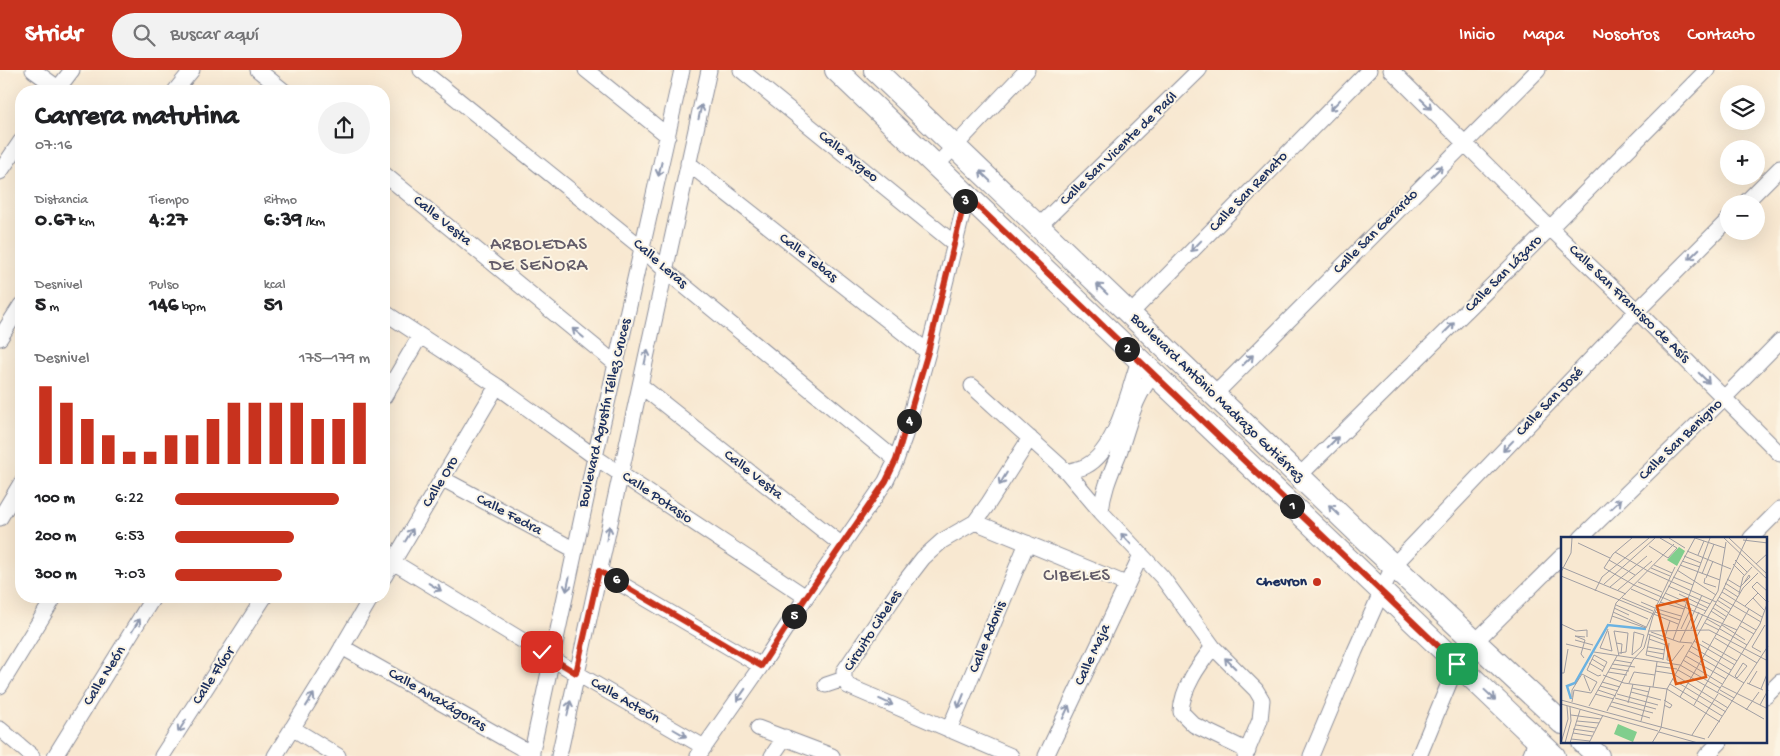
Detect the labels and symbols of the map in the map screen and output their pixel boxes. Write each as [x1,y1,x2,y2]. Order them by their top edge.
street label: Calle San Vicente de Paúl [1057,88,1181,210]
one-way arrow [1420,98,1433,110]
one-way arrow [1328,99,1341,111]
one-way arrow [695,105,705,121]
street label: Calle Argeo [814,127,882,187]
street label: Calle San Renato [1206,148,1292,236]
one-way arrow [655,160,664,176]
one-way arrow [1431,165,1444,177]
one-way arrow [979,170,991,182]
street label: Calle San Gerardo [1330,186,1422,278]
pin: 3 [952,188,978,214]
street label: Calle Vesta [409,192,476,251]
street label: Calle Tebas [775,229,841,287]
street label: Calle San Lázaro [1462,231,1547,316]
district label: ARBOLEDAS DE SEÑORA [489,235,589,277]
street label: Calle Leras [629,235,691,293]
one-way arrow [1190,240,1203,252]
street label: Calle San Francisco de Asís [1564,241,1694,367]
one-way arrow [1688,248,1700,260]
one-way arrow [1096,283,1109,295]
street label: Boulevard Antônio Madrazo Gutiérrez [1125,309,1308,487]
street label: Boulevard Agustín Téllez Cruces [574,316,636,510]
one-way arrow [1443,322,1455,334]
one-way arrow [572,328,585,339]
pin: 2 [1114,336,1140,362]
one-way arrow [642,349,651,365]
one-way arrow [1242,354,1254,366]
street label: Calle San José [1512,363,1588,440]
one-way arrow [1698,372,1710,384]
street label: Calle San Benigno [1635,395,1727,485]
pin: 4 [896,408,922,434]
one-way arrow [1327,436,1340,448]
one-way arrow [1502,440,1514,452]
street label: Calle Vesta [720,446,787,504]
street label: Calle Oro [419,453,463,511]
street label: Calle Potasio [618,468,696,528]
one-way arrow [997,471,1007,485]
street label: Calle Fedra [473,490,546,540]
pin: 1 [1280,494,1304,518]
one-way arrow [1609,499,1621,511]
one-way arrow [1327,504,1340,516]
one-way arrow [603,525,613,541]
one-way arrow [404,529,414,543]
one-way arrow [1120,532,1132,545]
inset map [1561,537,1768,744]
district label: CIBELES [1043,566,1111,587]
pin: 6 [604,568,628,592]
place label: Chevron [1255,573,1308,591]
one-way arrow [563,575,572,591]
marker: Chevron [1311,576,1323,588]
one-way arrow [427,582,441,592]
street label: Circuito Cibeles [840,587,906,675]
street label: Calle Adonis [965,598,1011,675]
pin: 5 [782,604,806,628]
one-way arrow [131,619,141,633]
street label: Calle Maja [1071,621,1115,689]
pin [521,631,563,673]
street label: Calle Flúor [189,642,240,708]
street label: Calle Neón [80,643,130,709]
pin [1436,643,1478,685]
one-way arrow [1224,657,1236,669]
street label: Calle Anaxágoras [385,665,490,736]
street label: Calle Acteón [587,674,663,728]
one-way arrow [736,688,746,702]
one-way arrow [1483,689,1496,701]
one-way arrow [305,693,315,707]
one-way arrow [956,693,966,708]
one-way arrow [878,697,893,707]
one-way arrow [565,701,574,717]
one-way arrow [1062,705,1072,720]
one-way arrow [177,718,187,732]
one-way arrow [672,728,686,738]

